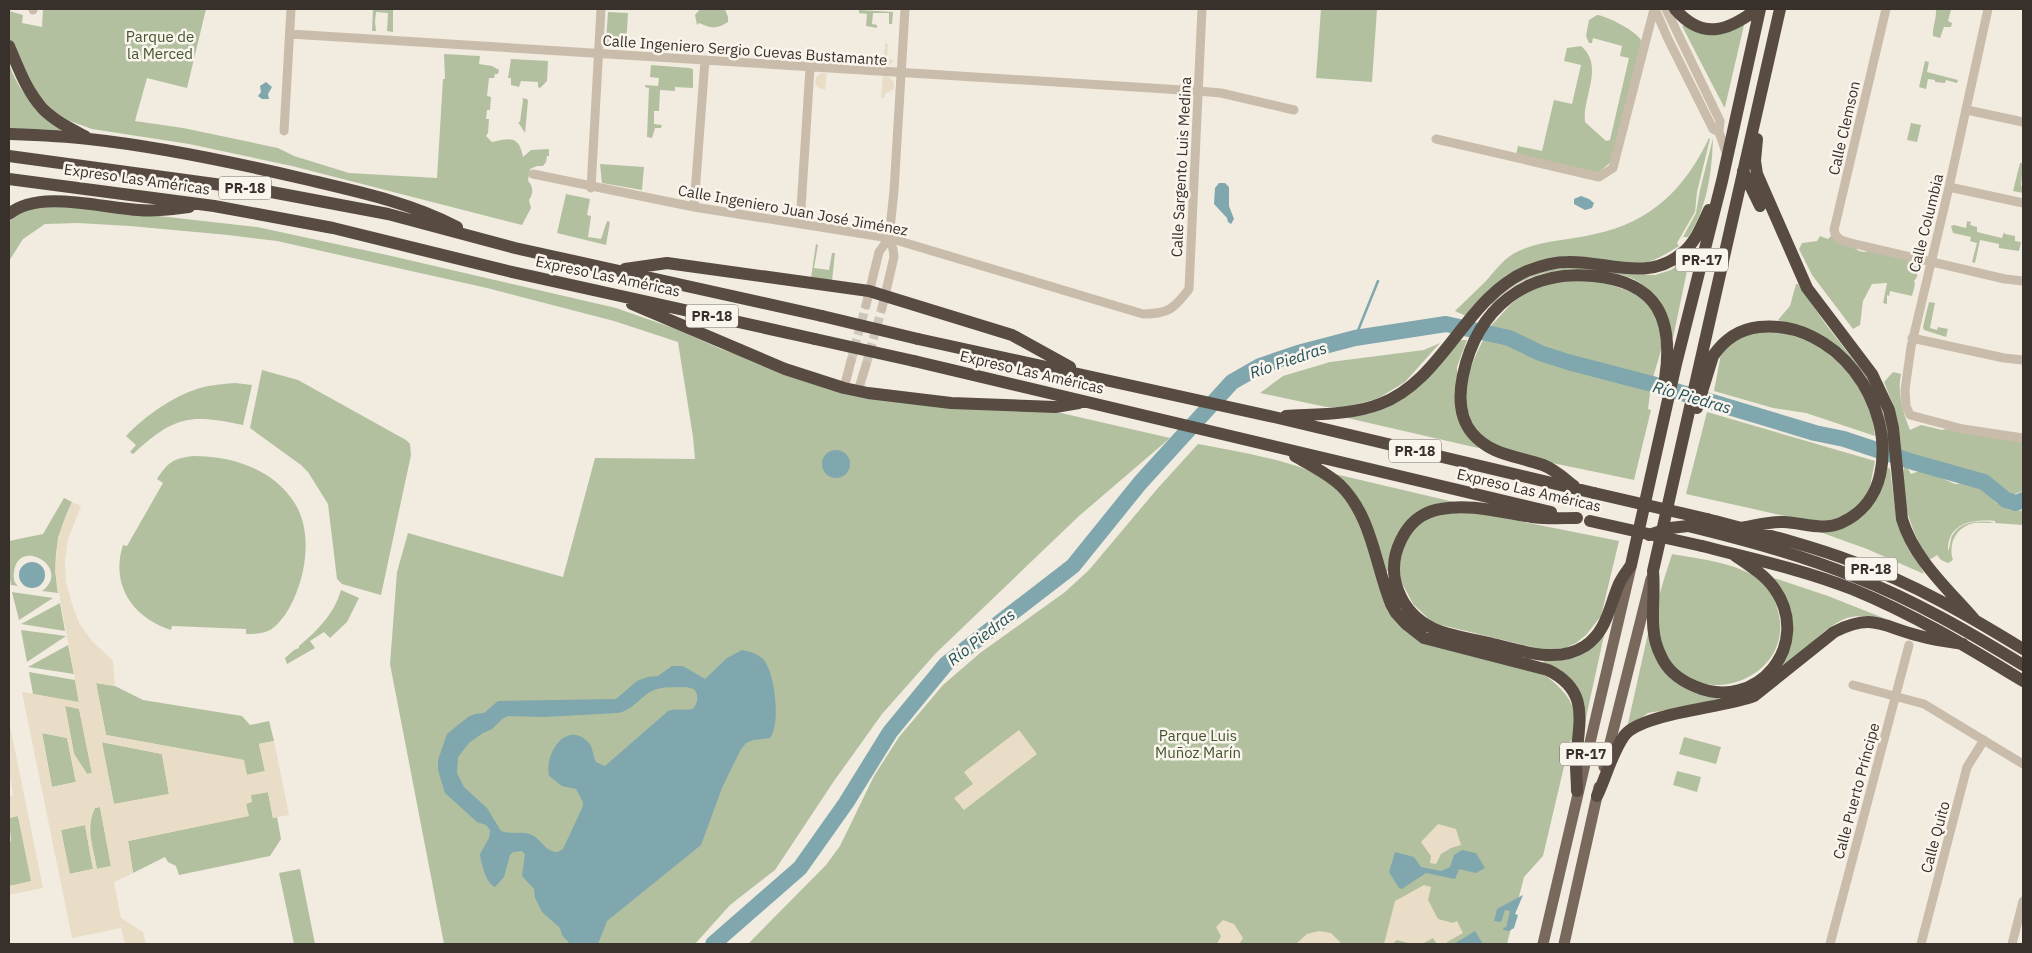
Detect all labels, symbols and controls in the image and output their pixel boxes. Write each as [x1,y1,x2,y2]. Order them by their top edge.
park label: Parque de la Merced [126,27,194,63]
street label: Calle Ingeniero Sergio Cuevas Bustamante [602,31,888,69]
street label: Calle Sargento Luis Medina [1167,76,1195,258]
street label: Calle Clemson [1824,79,1864,177]
street label: Expreso Las Américas [63,159,211,199]
street label: Calle Columbia [1905,172,1947,274]
road number: PR-18 [219,177,271,200]
street label: Calle Ingeniero Juan José Jiménez [676,180,910,240]
road number: PR-17 [1676,248,1728,272]
street label: Expreso Las Américas [534,251,682,301]
road number: PR-18 [686,304,738,328]
water label: Río Piedras [1247,337,1329,383]
street label: Expreso Las Américas [958,346,1106,398]
water label: Río Piedras [1651,376,1733,418]
road number: PR-18 [1389,440,1441,462]
street label: Expreso Las Américas [1455,464,1603,516]
road number: PR-18 [1845,558,1897,580]
water label: Río Piedras [943,604,1019,670]
street label: Calle Puerto Príncipe [1829,721,1883,861]
park label: Parque Luis Muñoz Marín [1155,726,1241,762]
road number: PR-17 [1560,742,1612,766]
street label: Calle Quito [1916,799,1954,875]

